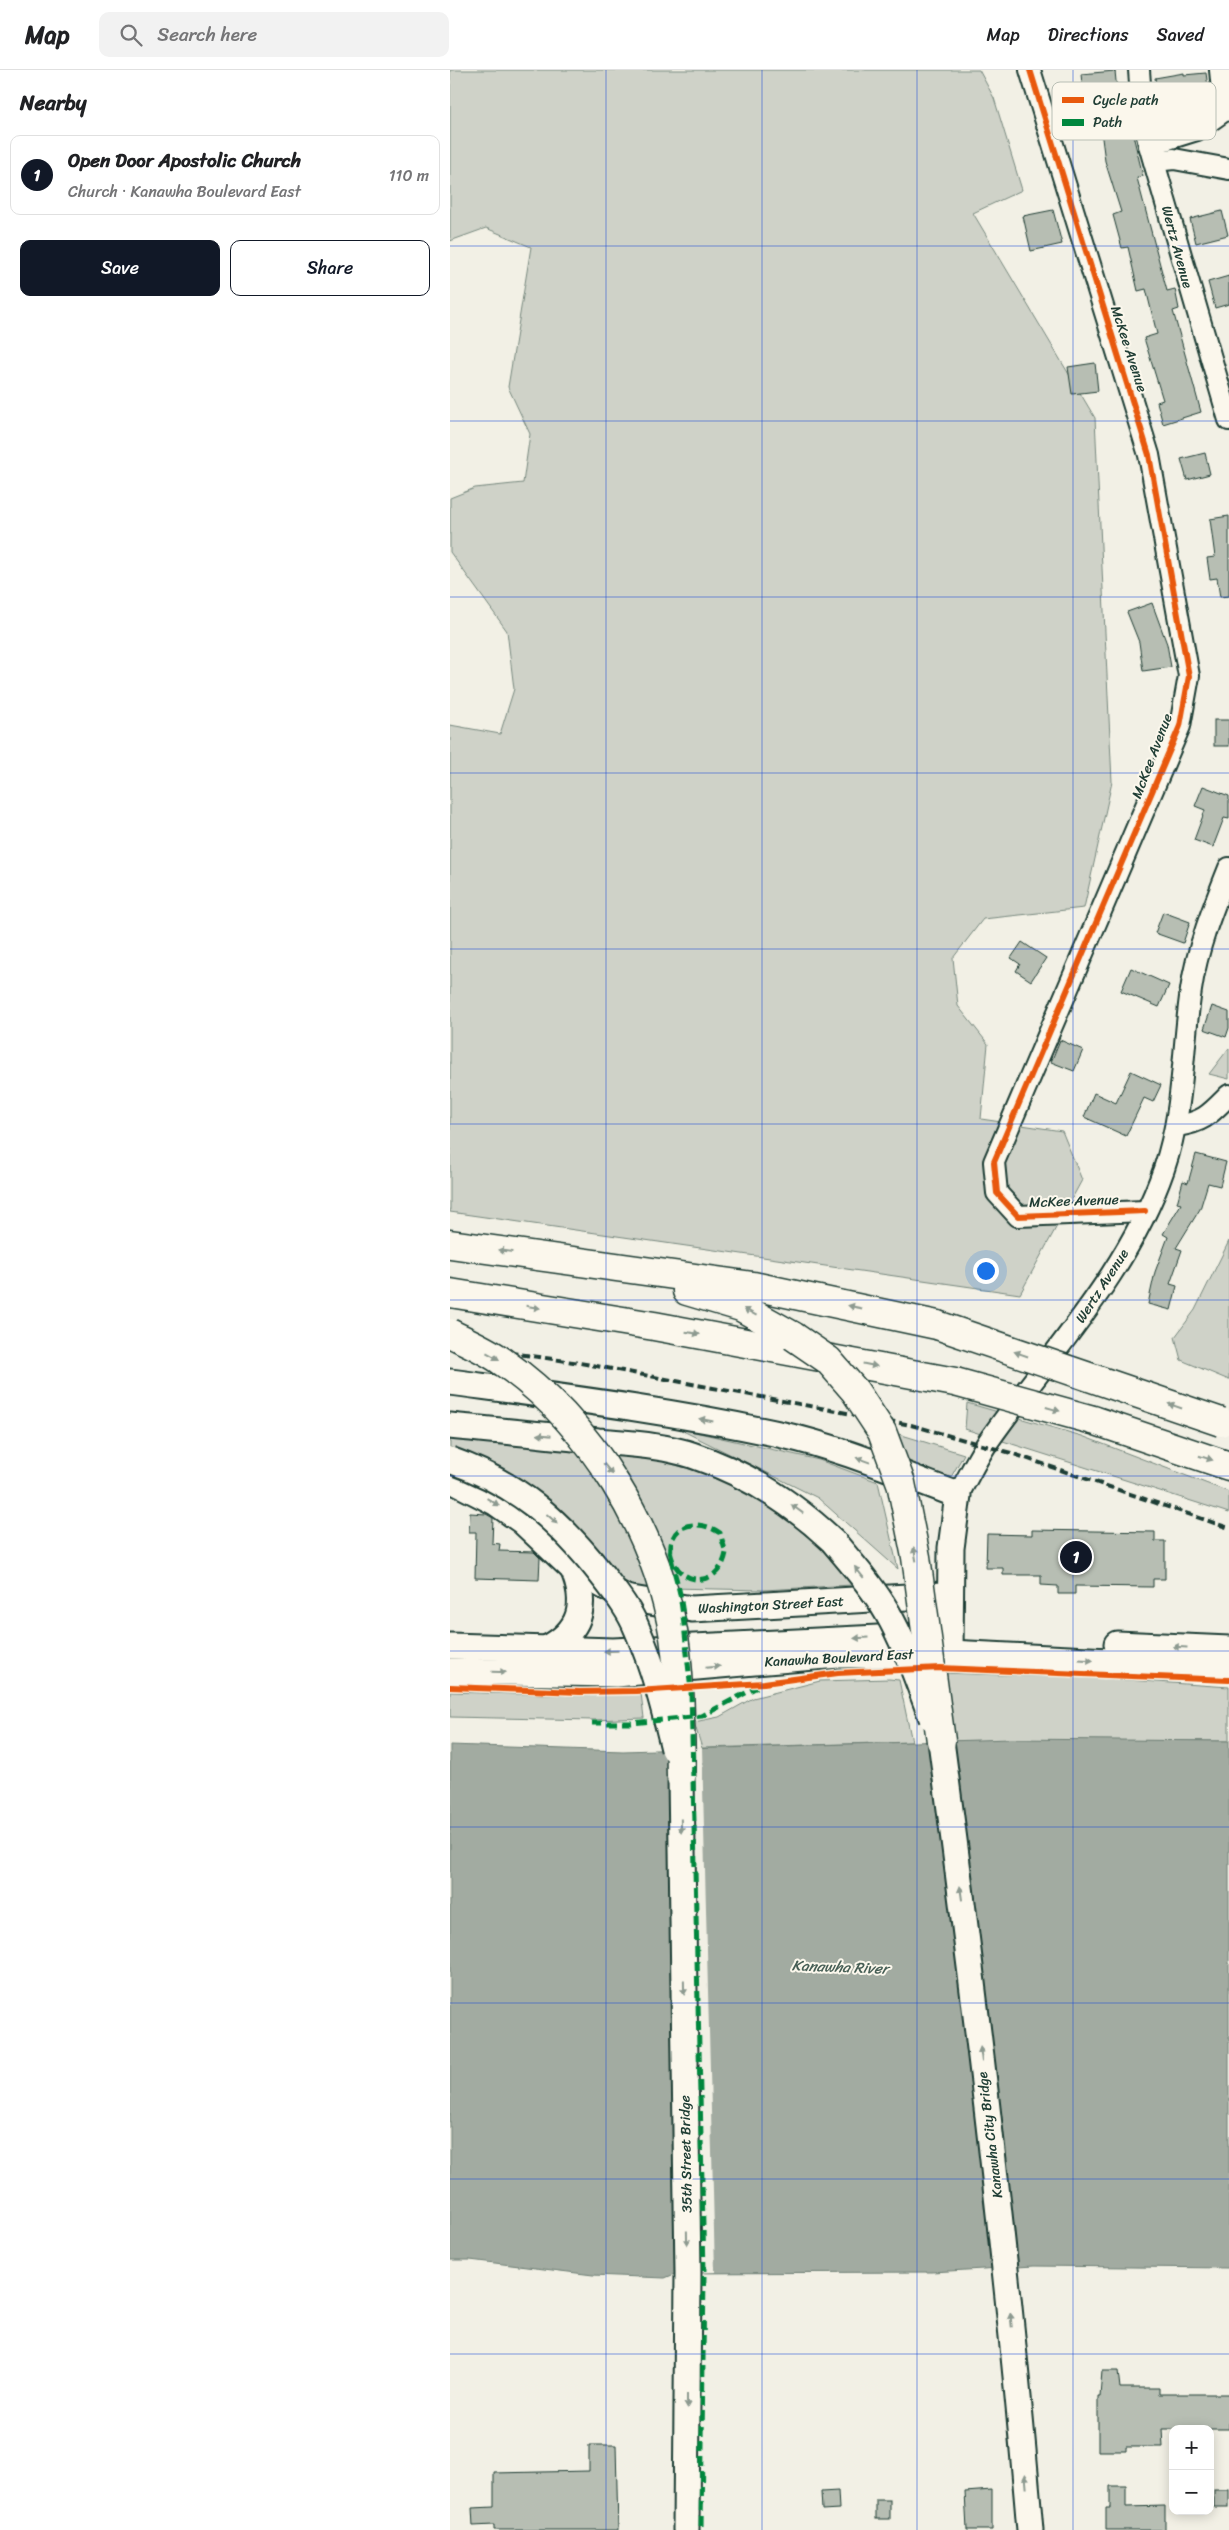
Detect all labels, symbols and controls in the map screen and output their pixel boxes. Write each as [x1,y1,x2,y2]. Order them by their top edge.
search box [99,12,449,57]
text: Map [25,14,69,56]
text: Search here [157,18,257,51]
text: Map [987,19,1020,51]
text: Directions [1048,19,1129,51]
text: Saved [1157,19,1204,51]
icon: search [117,21,145,49]
legend [1052,82,1216,140]
text: Nearby [20,84,86,122]
text: Cycle path [1093,88,1159,113]
text: Path [1093,110,1122,135]
text: Open Door Apostolic Church [68,144,301,177]
text: 1 [34,161,40,190]
text: 110 m [389,161,429,190]
text: Church · Kanawha Boulevard East [68,177,301,206]
street label: Wertz Avenue [1154,203,1200,291]
button: Save [20,240,220,296]
button: Share [230,240,430,296]
street label: McKee Avenue [1103,302,1155,396]
street label: McKee Avenue [1124,710,1180,802]
street label: McKee Avenue [1029,1187,1119,1215]
street label: Wertz Avenue [1068,1243,1136,1328]
one-way arrow [496,1247,512,1255]
your location [973,1258,999,1284]
one-way arrow [847,1303,863,1311]
one-way arrow [525,1304,541,1312]
one-way arrow [743,1308,758,1316]
one-way arrow [685,1329,701,1337]
one-way arrow [1013,1350,1028,1358]
one-way arrow [485,1352,500,1360]
one-way arrow [862,1362,878,1370]
one-way arrow [1167,1402,1182,1409]
one-way arrow [1045,1405,1060,1413]
one-way arrow [698,1416,713,1424]
one-way arrow [536,1431,552,1439]
one-way arrow [1198,1455,1213,1462]
one-way arrow [855,1456,870,1464]
one-way arrow [602,1463,613,1476]
one-way arrow [487,1497,500,1506]
one-way arrow [791,1503,804,1514]
one-way arrow [546,1513,558,1525]
pin: 1 [1060,1538,1092,1576]
one-way arrow [910,1546,918,1562]
one-way arrow [854,1566,865,1579]
street label: Washington Street East [697,1589,845,1621]
one-way arrow [852,1634,868,1642]
street label: Kanawha Boulevard East [764,1642,915,1674]
one-way arrow [1172,1642,1188,1650]
one-way arrow [603,1647,619,1655]
one-way arrow [1079,1656,1095,1664]
one-way arrow [706,1662,722,1670]
one-way arrow [491,1669,507,1677]
one-way arrow [678,1818,686,1834]
one-way arrow [957,1884,965,1900]
water label: Kanawha River [792,1952,891,1982]
one-way arrow [680,1981,688,1997]
one-way arrow [977,2046,985,2062]
street label: Kanawha City Bridge [970,2070,1010,2200]
street label: 35th Street Bridge [672,2095,700,2213]
one-way arrow [684,2231,692,2247]
one-way arrow [1007,2311,1015,2327]
one-way arrow [683,2393,691,2409]
map controls [1169,2425,1214,2515]
button: + [1169,2425,1214,2470]
button: − [1169,2470,1214,2515]
one-way arrow [1022,2473,1030,2489]

